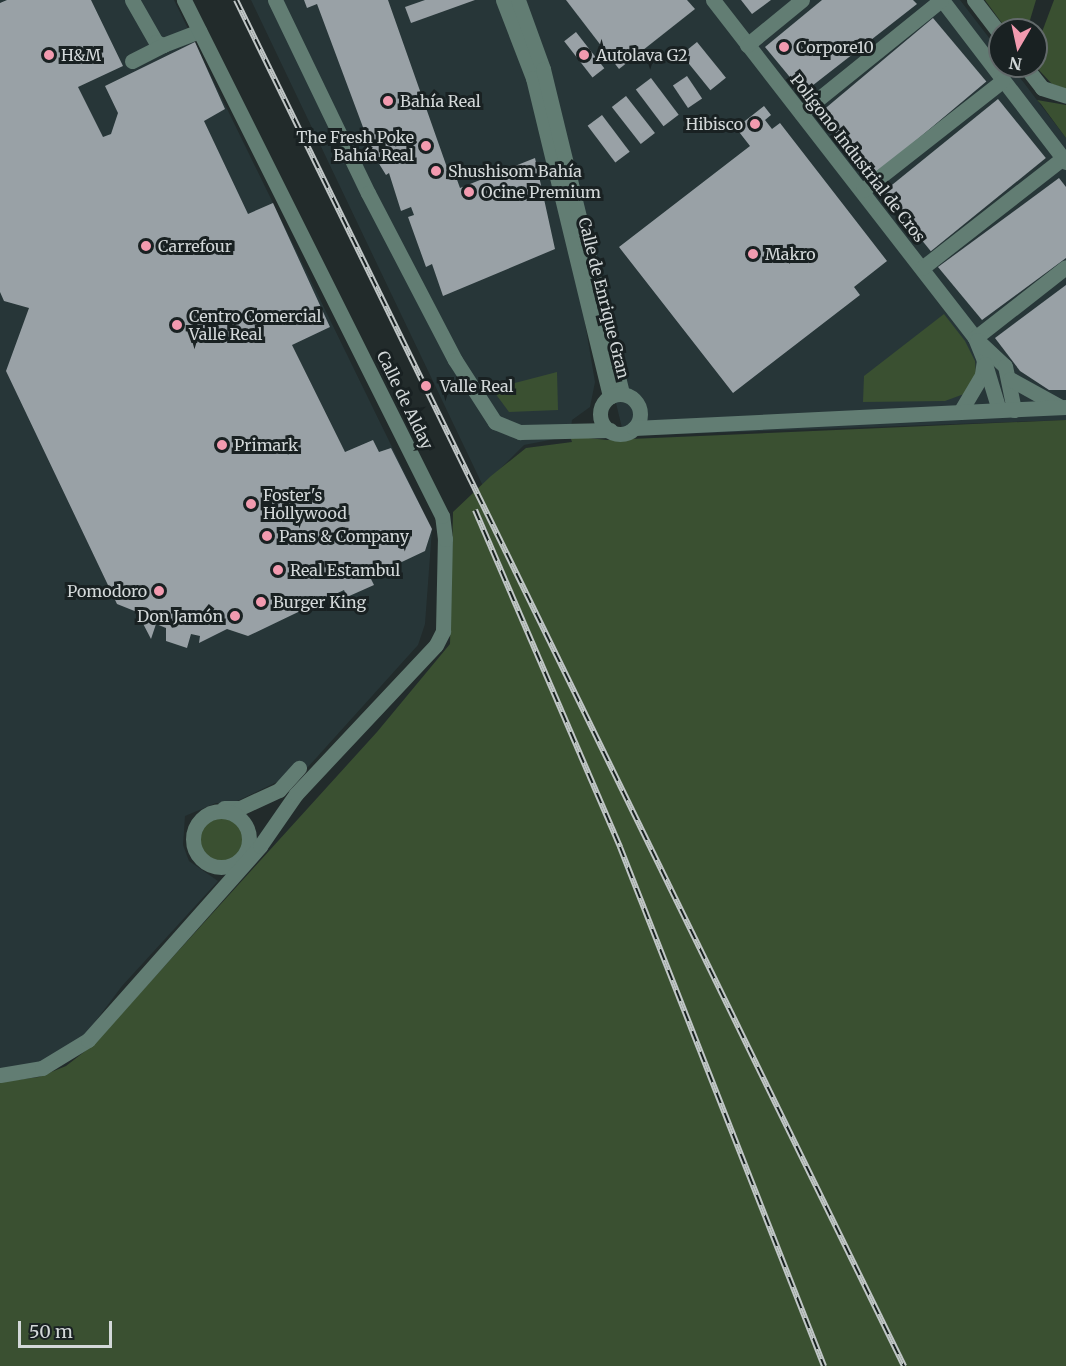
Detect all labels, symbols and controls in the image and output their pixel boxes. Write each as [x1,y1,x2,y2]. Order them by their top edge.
north arrow [988,18,1048,78]
place label: Corpore10 [796,37,874,57]
marker: Corpore10 [777,40,791,54]
place label: H&M [61,45,101,65]
place label: Autolava G2 [596,45,688,65]
marker: H&M [42,48,56,62]
marker: Autolava G2 [577,48,591,62]
text: N [1008,53,1023,75]
street label: Polígono Industrial de Cros [786,70,930,246]
place label: Bahía Real [400,91,481,111]
marker: Bahía Real [381,94,395,108]
place label: Hibisco [685,114,743,134]
marker: Hibisco [748,117,762,131]
place label: The Fresh Poke Bahía Real [296,127,414,165]
marker: The Fresh Poke Bahía Real [419,139,433,153]
place label: Shushisom Bahía [448,161,582,181]
marker: Shushisom Bahía [429,164,443,178]
place label: Ocine Premium [481,182,601,202]
marker: Ocine Premium [462,185,476,199]
street label: Calle de Enrique Gran [575,215,633,381]
place label: Carrefour [158,236,232,256]
marker: Carrefour [139,239,153,253]
place label: Makro [765,244,816,264]
marker: Makro [746,247,760,261]
place label: Centro Comercial Valle Real [189,306,322,344]
marker: Centro Comercial Valle Real [170,318,184,332]
street label: Calle de Alday [373,348,437,452]
place label: Valle Real [440,376,514,396]
marker: Valle Real [417,377,435,395]
place label: Primark [234,435,298,455]
marker: Primark [215,438,229,452]
place label: Foster's Hollywood [263,485,347,523]
marker: Foster's Hollywood [244,497,258,511]
place label: Pans & Company [279,526,409,546]
marker: Pans & Company [260,529,274,543]
place label: Real Estambul [290,560,400,580]
marker: Real Estambul [271,563,285,577]
place label: Pomodoro [67,581,147,601]
marker: Pomodoro [152,584,166,598]
place label: Burger King [273,592,366,612]
marker: Burger King [254,595,268,609]
place label: Don Jamón [137,606,223,626]
marker: Don Jamón [228,609,242,623]
scale bar [21,1309,116,1347]
text: 50 m [29,1320,73,1343]

